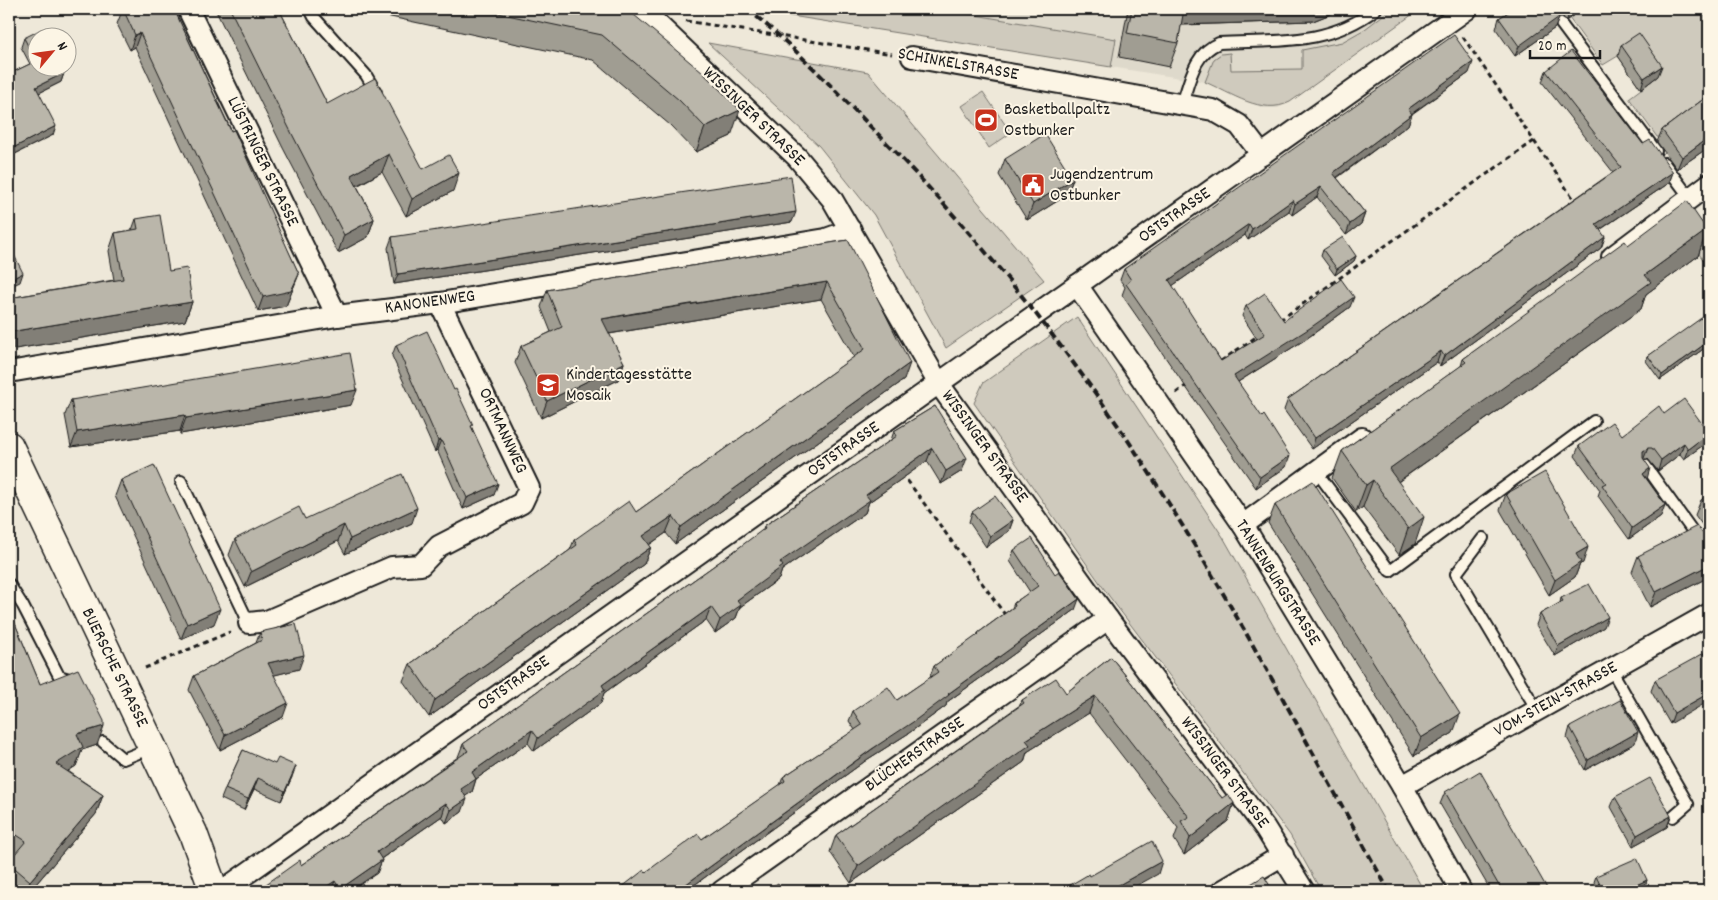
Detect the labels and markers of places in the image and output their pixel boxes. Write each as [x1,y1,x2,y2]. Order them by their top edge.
place label: Basketballpaltz Ostbunker [1004,98,1110,144]
sports icon: Basketballpaltz Ostbunker [973,107,999,133]
place label: Jugendzentrum Ostbunker [1050,163,1153,209]
public building icon: Jugendzentrum Ostbunker [1020,172,1046,198]
place label: Kindertagesstätte Mosaik [566,363,692,409]
school or university icon: Kindertagesstätte Mosaik [535,372,561,398]

